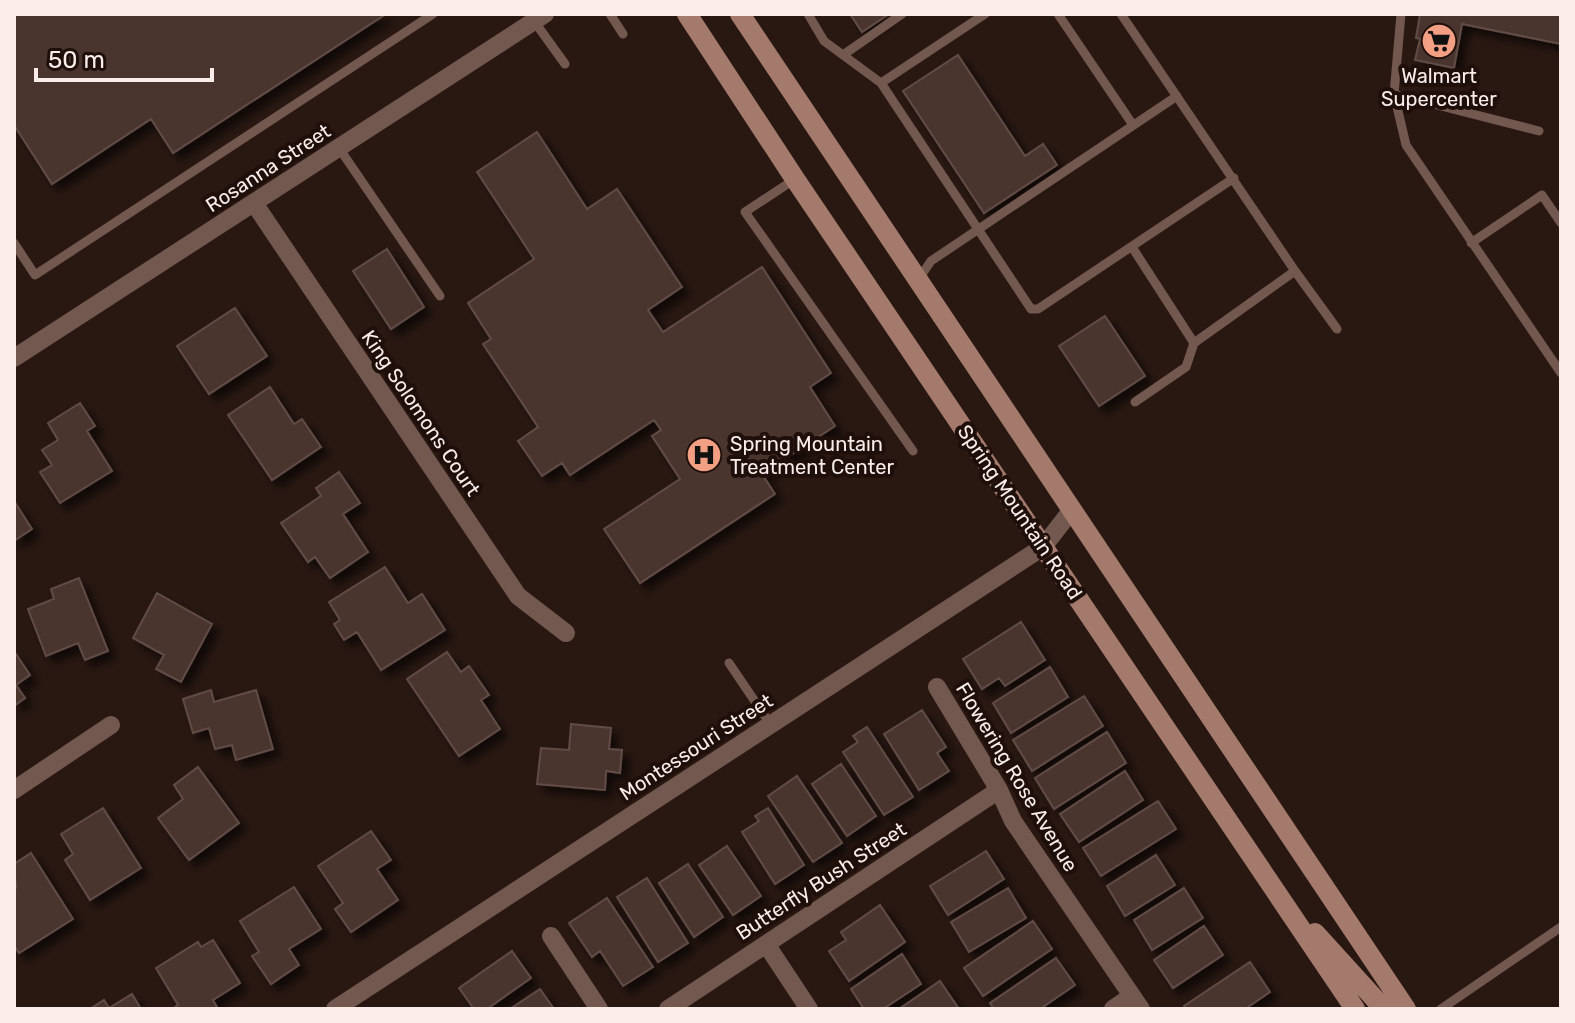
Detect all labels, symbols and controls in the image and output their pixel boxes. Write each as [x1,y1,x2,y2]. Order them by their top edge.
supermarket icon: Walmart Supercenter [1420,22,1458,60]
scale bar [36,32,212,82]
text: 50 m [48,46,105,74]
place label: Walmart Supercenter [1381,64,1497,111]
street label: Rosanna Street [201,119,335,217]
street label: King Solomons Court [357,326,486,501]
street label: Spring Mountain Road [953,420,1087,604]
place label: Spring Mountain Treatment Center [730,432,895,479]
hospital icon: Spring Mountain Treatment Center [685,436,723,474]
street label: Flowering Rose Avenue [951,678,1083,876]
street label: Montessouri Street [615,689,777,805]
street label: Butterfly Bush Street [732,817,911,945]

